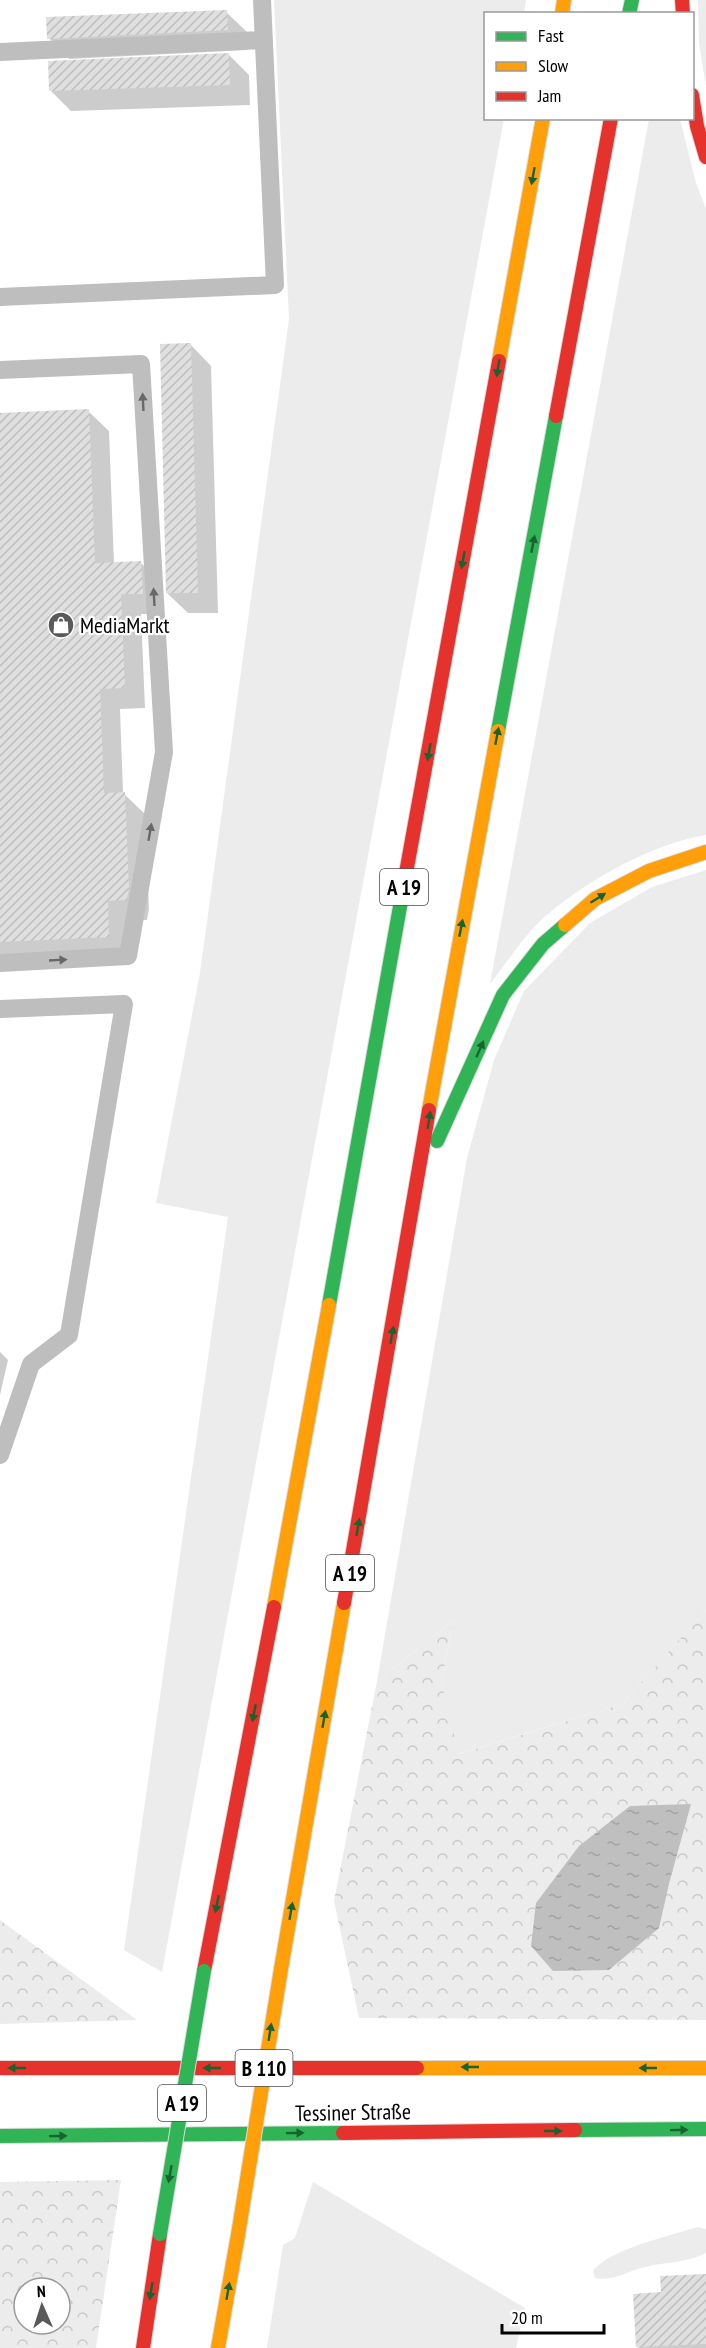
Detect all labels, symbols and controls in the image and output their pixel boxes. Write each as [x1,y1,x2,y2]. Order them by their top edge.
legend [484,12,694,120]
text: Fast [538,24,564,47]
text: Slow [538,54,569,77]
text: Jam [537,84,561,107]
one-way arrow [528,167,537,186]
one-way arrow [493,359,502,378]
one-way arrow [139,393,148,412]
one-way arrow [529,535,538,554]
one-way arrow [458,551,467,570]
one-way arrow [149,587,159,606]
shop icon: MediaMarkt [46,610,76,640]
place label: MediaMarkt [80,611,170,639]
one-way arrow [493,726,502,745]
one-way arrow [424,742,433,761]
one-way arrow [145,823,154,842]
road number: A 19 [380,869,428,905]
one-way arrow [590,893,606,904]
one-way arrow [457,918,466,937]
one-way arrow [49,955,68,965]
one-way arrow [475,1040,484,1057]
one-way arrow [424,1110,433,1129]
one-way arrow [387,1326,396,1345]
one-way arrow [354,1518,363,1537]
road number: A 19 [326,1555,374,1591]
one-way arrow [249,1704,258,1723]
one-way arrow [320,1710,329,1729]
one-way arrow [212,1895,221,1914]
one-way arrow [286,1902,295,1921]
one-way arrow [266,2022,275,2041]
road number: B 110 [236,2050,292,2086]
one-way arrow [461,2062,480,2072]
one-way arrow [8,2063,27,2073]
one-way arrow [203,2063,222,2073]
one-way arrow [638,2063,657,2073]
road number: A 19 [158,2085,206,2121]
street label: Tessiner Straße [295,2097,411,2127]
one-way arrow [670,2125,689,2135]
one-way arrow [544,2126,563,2136]
one-way arrow [286,2128,305,2138]
one-way arrow [49,2131,68,2140]
one-way arrow [165,2164,174,2183]
north arrow [12,2276,72,2336]
text: N [36,2281,46,2301]
one-way arrow [147,2282,156,2301]
one-way arrow [224,2282,233,2301]
scale bar [502,2297,604,2335]
text: 20 m [511,2306,543,2329]

